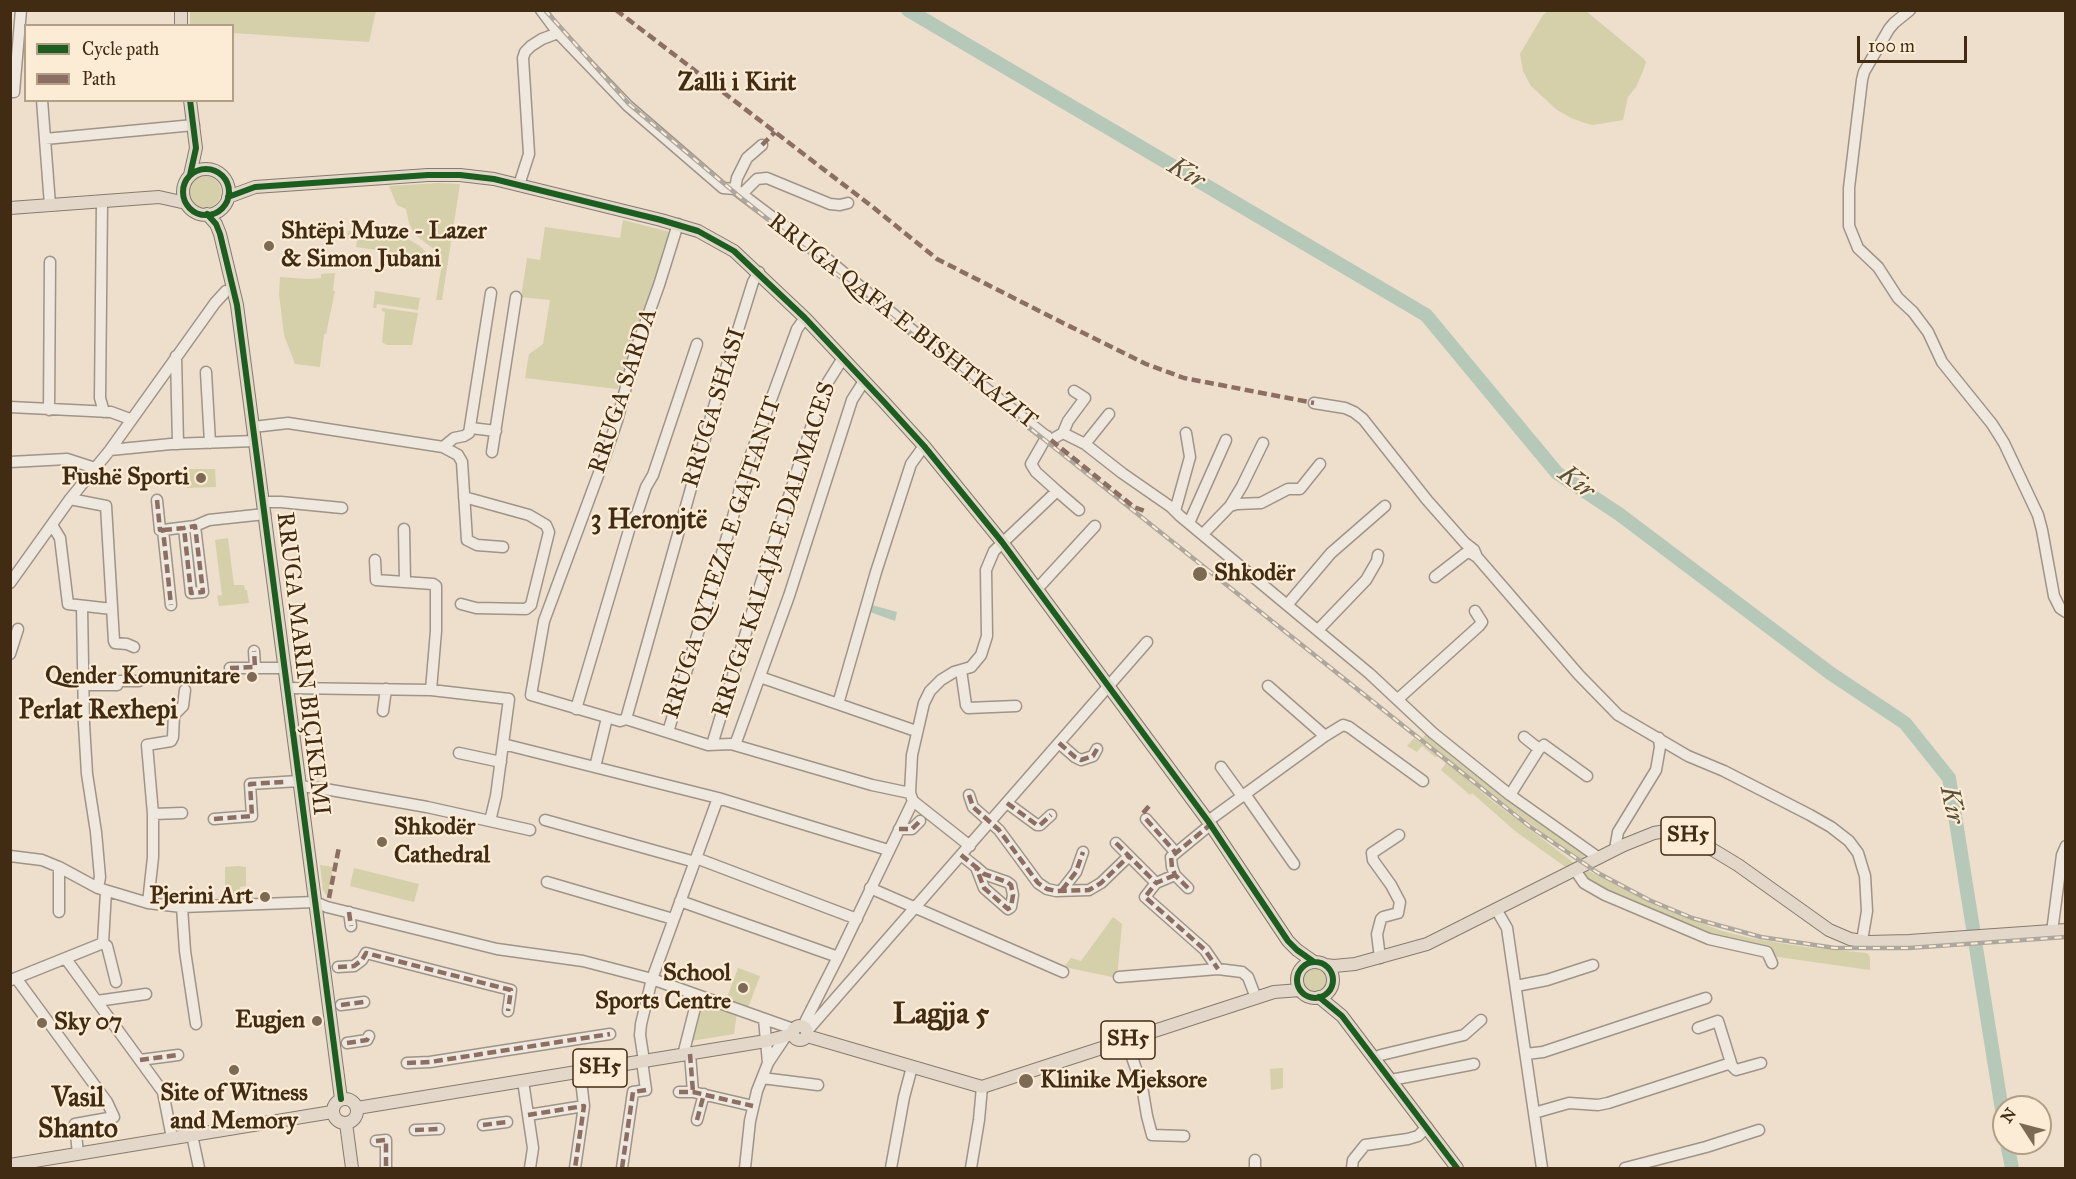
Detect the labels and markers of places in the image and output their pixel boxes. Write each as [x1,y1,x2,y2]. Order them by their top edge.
place label: Shtëpi Muze - Lazer & Simon Jubani [281,218,487,274]
marker: Shtëpi Muze - Lazer & Simon Jubani [262,239,276,253]
place label: Fushë Sporti [61,464,189,492]
marker: Fushë Sporti [194,471,208,485]
place label: Shkodër [1214,560,1295,588]
marker: Shkodër [1191,565,1209,583]
place label: Qender Komunitare [45,663,240,691]
marker: Qender Komunitare [245,670,259,684]
place label: Shkodër Cathedral [394,814,490,870]
marker: Shkodër Cathedral [375,835,389,849]
place label: Pjerini Art [149,883,253,911]
marker: Pjerini Art [258,890,272,904]
place label: School Sports Centre [595,960,731,1016]
marker: School Sports Centre [736,981,750,995]
place label: Eugjen [235,1007,305,1035]
place label: Sky 07 [54,1009,122,1037]
marker: Eugjen [310,1014,324,1028]
marker: Sky 07 [35,1016,49,1030]
marker: Site of Witness and Memory [227,1063,241,1077]
place label: Klinike Mjeksore [1040,1067,1207,1095]
marker: Klinike Mjeksore [1017,1072,1035,1090]
place label: Site of Witness and Memory [160,1080,308,1136]

